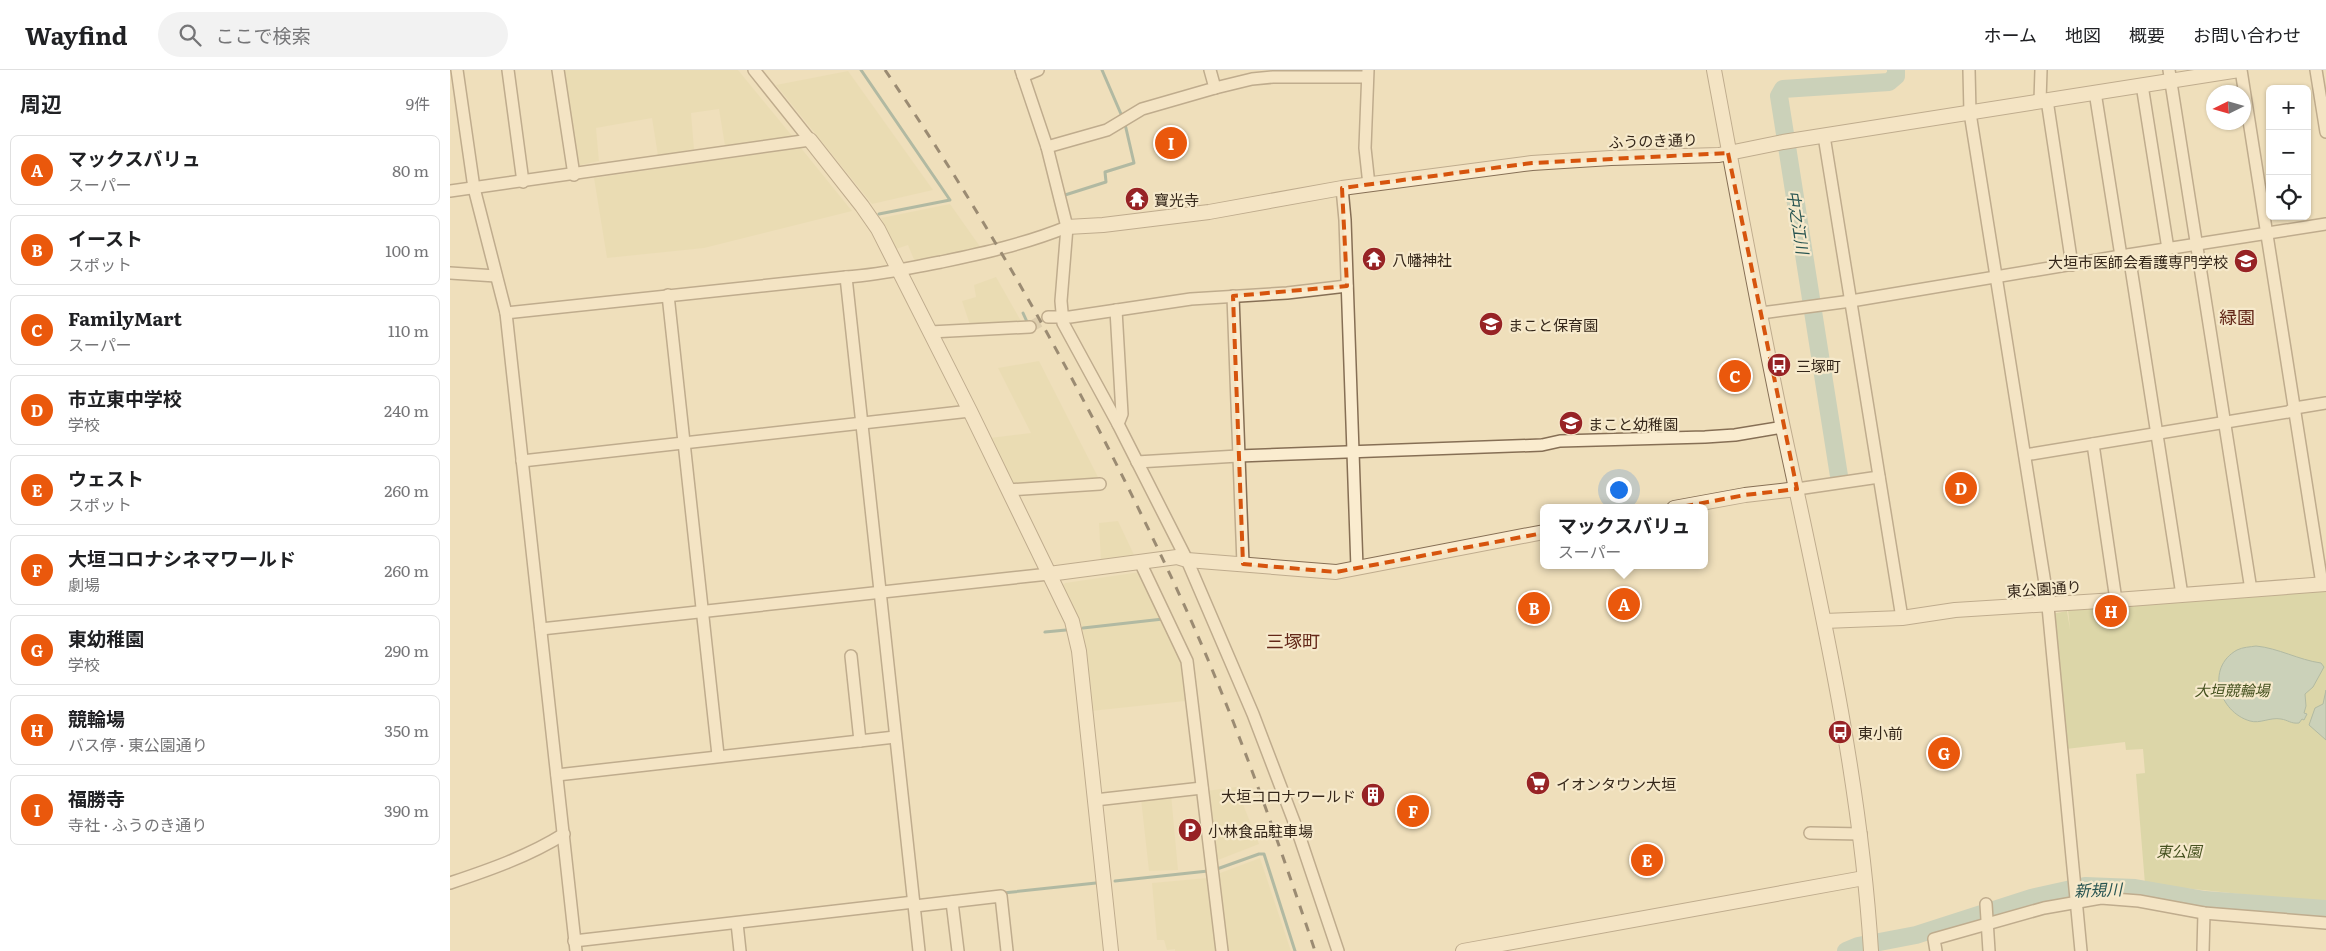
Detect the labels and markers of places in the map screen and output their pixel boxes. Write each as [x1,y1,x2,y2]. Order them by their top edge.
pin: I [1155,124,1187,162]
temple icon: 寶光寺 [1124,186,1150,212]
place label: 寶光寺 [1154,188,1199,211]
temple icon: 八幡神社 [1361,246,1387,272]
place label: 八幡神社 [1392,248,1452,271]
school or university icon: 大垣市医師会看護専門学校 [2233,248,2259,274]
place label: 大垣市医師会看護専門学校 [2048,250,2228,273]
school or university icon: まこと保育園 [1478,311,1504,337]
place label: まこと保育園 [1508,313,1598,336]
bus stop icon: 三塚町 [1766,352,1792,378]
place label: 三塚町 [1796,354,1841,377]
pin: C [1719,357,1751,395]
school or university icon: まこと幼稚園 [1558,410,1584,436]
place label: まこと幼稚園 [1588,412,1678,435]
pin: D [1945,469,1977,507]
pin: A [1608,585,1640,623]
pin: B [1518,589,1550,627]
pin: H [2095,592,2127,630]
bus stop icon: 東小前 [1827,719,1853,745]
place label: 東小前 [1858,721,1903,744]
pin: G [1928,734,1960,772]
supermarket icon: イオンタウン大垣 [1525,770,1551,796]
place label: イオンタウン大垣 [1556,772,1676,795]
building icon: 大垣コロナワールド [1360,782,1386,808]
place label: 大垣コロナワールド [1221,784,1356,807]
pin: F [1397,792,1429,830]
parking icon: 小林食品駐車場 [1177,817,1203,843]
place label: 小林食品駐車場 [1208,819,1313,842]
pin: E [1631,841,1663,879]

